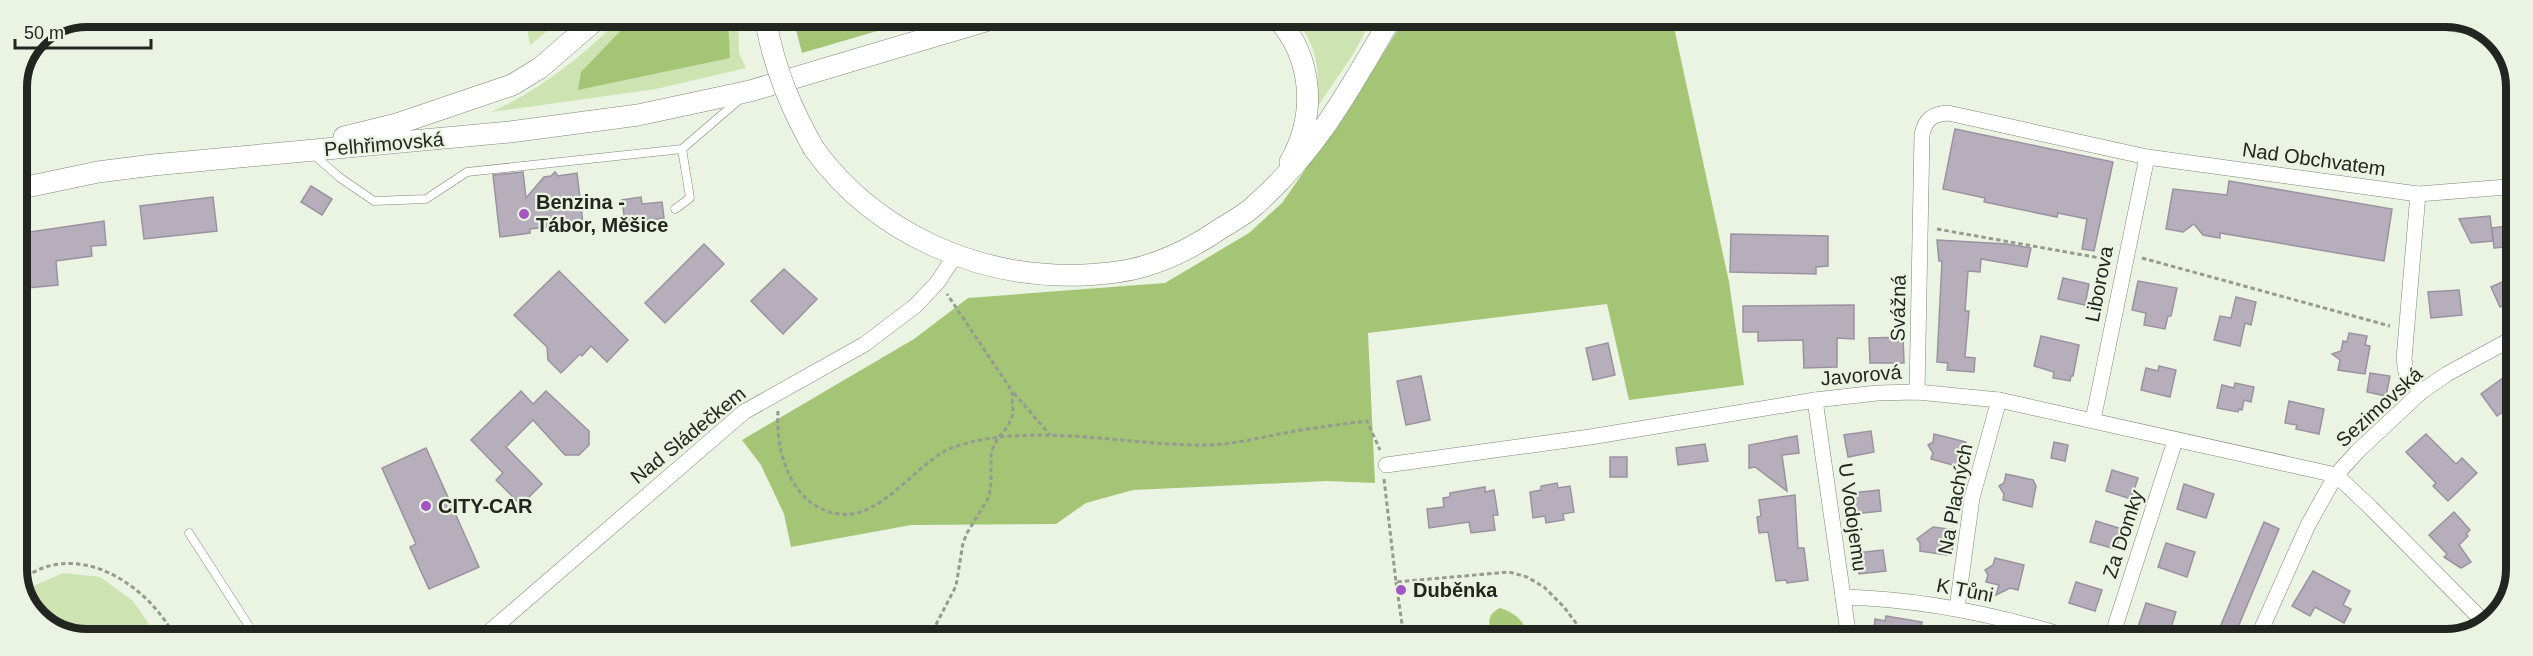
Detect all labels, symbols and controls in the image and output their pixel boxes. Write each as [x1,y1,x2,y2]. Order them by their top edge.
scale bar [15,12,152,50]
text: 50 m [24,23,64,43]
street label: Pelhřimovská [323,128,446,160]
street label: Nad Obchvatem [2241,138,2387,180]
place label: Benzina - Tábor, Měšice [536,191,668,236]
marker: Benzina - Tábor, Měšice [517,207,531,221]
street label: Liborova [2081,243,2117,324]
street label: Svážná [1886,274,1910,342]
street label: Javorová [1820,360,1903,389]
street label: Sezimovská [2332,362,2427,451]
street label: Nad Sládečkem [626,382,750,488]
street label: Na Plachých [1933,442,1977,556]
street label: U Vodojemu [1835,462,1871,572]
street label: Za Domky [2098,487,2148,581]
place label: CITY-CAR [438,495,533,517]
marker: CITY-CAR [419,499,433,513]
street label: K Tůni [1935,574,1995,606]
place label: Duběnka [1413,579,1498,601]
marker: Duběnka [1394,583,1408,597]

